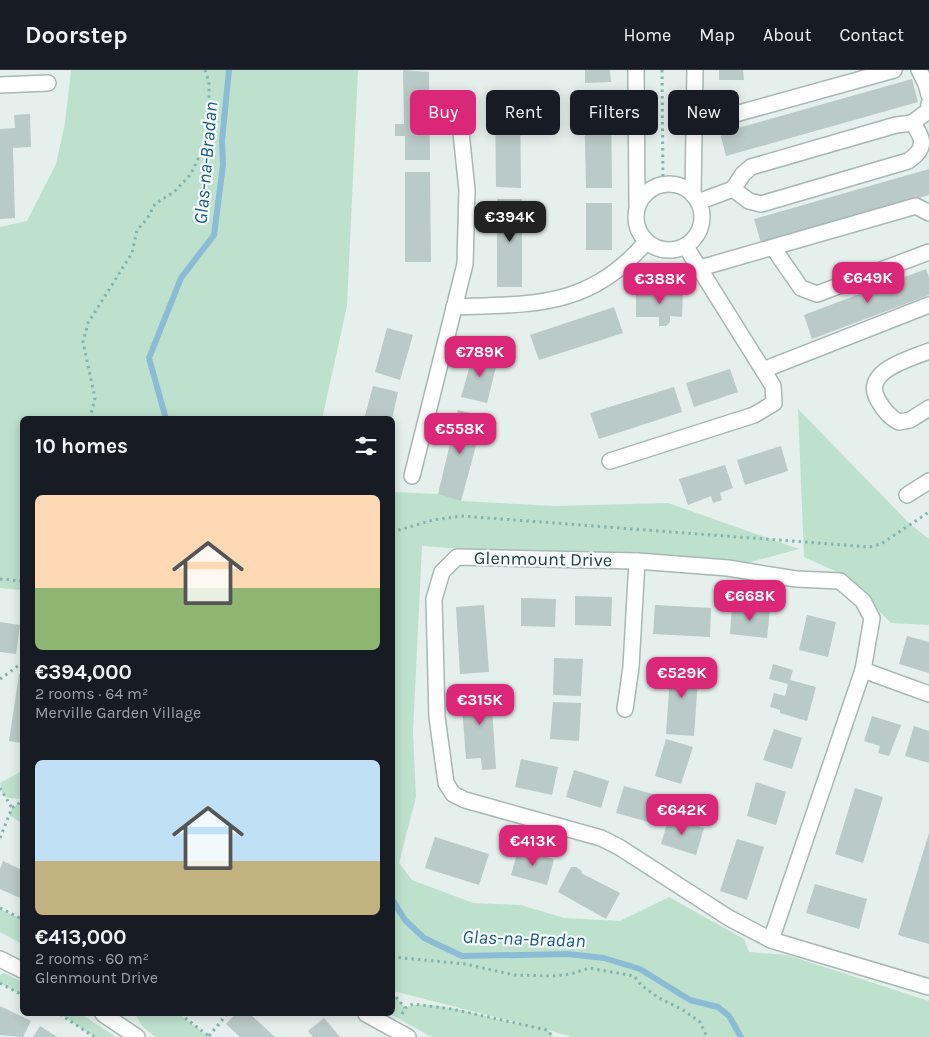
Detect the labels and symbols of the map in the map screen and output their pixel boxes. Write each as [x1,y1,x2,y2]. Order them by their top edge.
water label: Glas-na-Bradan [190,101,222,225]
pin: €394K [475,200,545,243]
pin: €388K [625,262,695,305]
pin: €649K [833,262,903,304]
pin: €789K [445,336,515,378]
pin: €558K [425,412,495,455]
street label: Glenmount Drive [474,547,612,571]
pin: €668K [715,580,785,622]
pin: €529K [647,656,717,699]
pin: €315K [445,684,515,726]
pin: €642K [647,794,717,836]
pin: €413K [498,824,568,867]
water label: Glas-na-Bradan [462,926,586,952]

